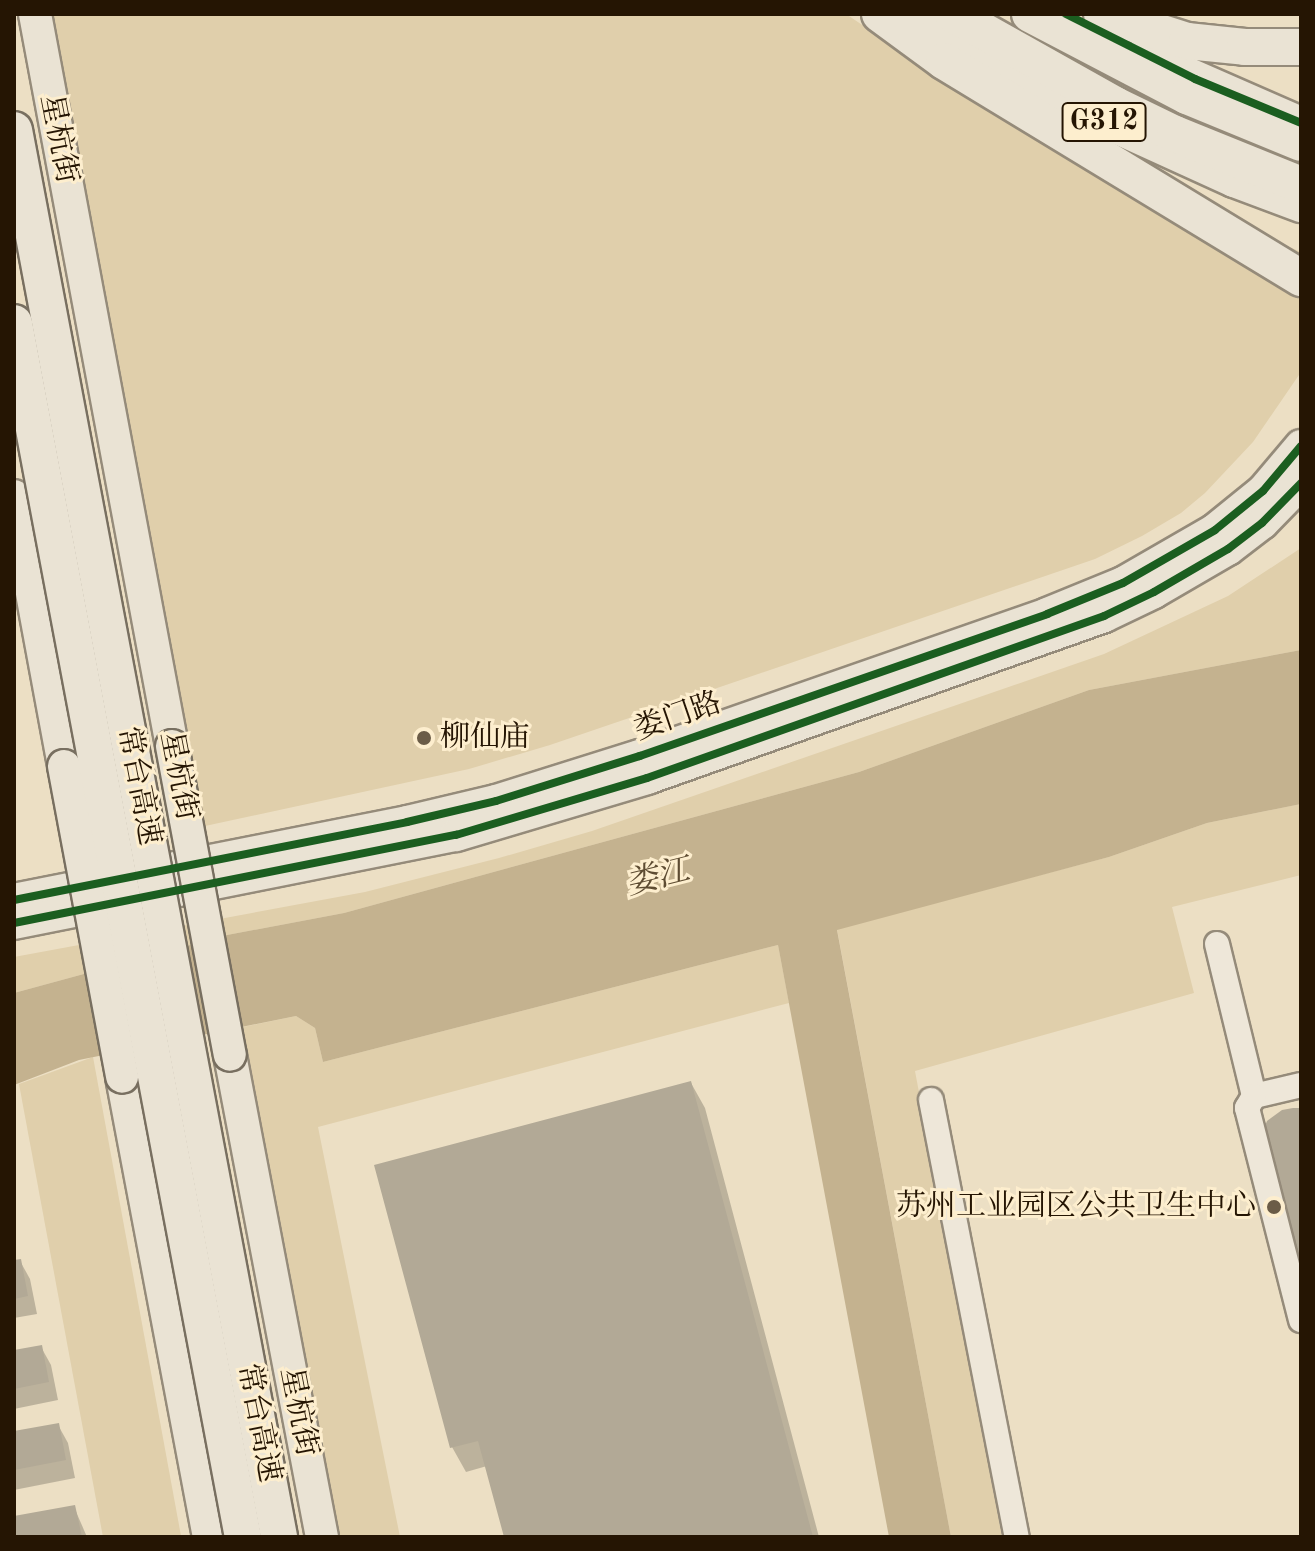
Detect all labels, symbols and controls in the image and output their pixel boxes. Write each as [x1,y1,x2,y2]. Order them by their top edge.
street label: 星杭街 [32,91,84,187]
road number: G312 [1060,98,1148,146]
street label: 娄门路 [630,685,726,749]
place label: 柳仙庙 [440,720,530,756]
street label: 常台高速 [109,724,167,848]
street label: 星杭街 [152,728,204,824]
marker: 柳仙庙 [415,729,433,747]
water label: 娄江 [622,853,694,905]
place label: 苏州工业园区公共卫生中心 [896,1189,1256,1225]
marker: 苏州工业园区公共卫生中心 [1263,1196,1285,1218]
street label: 常台高速 [229,1361,287,1485]
street label: 星杭街 [272,1364,324,1460]

